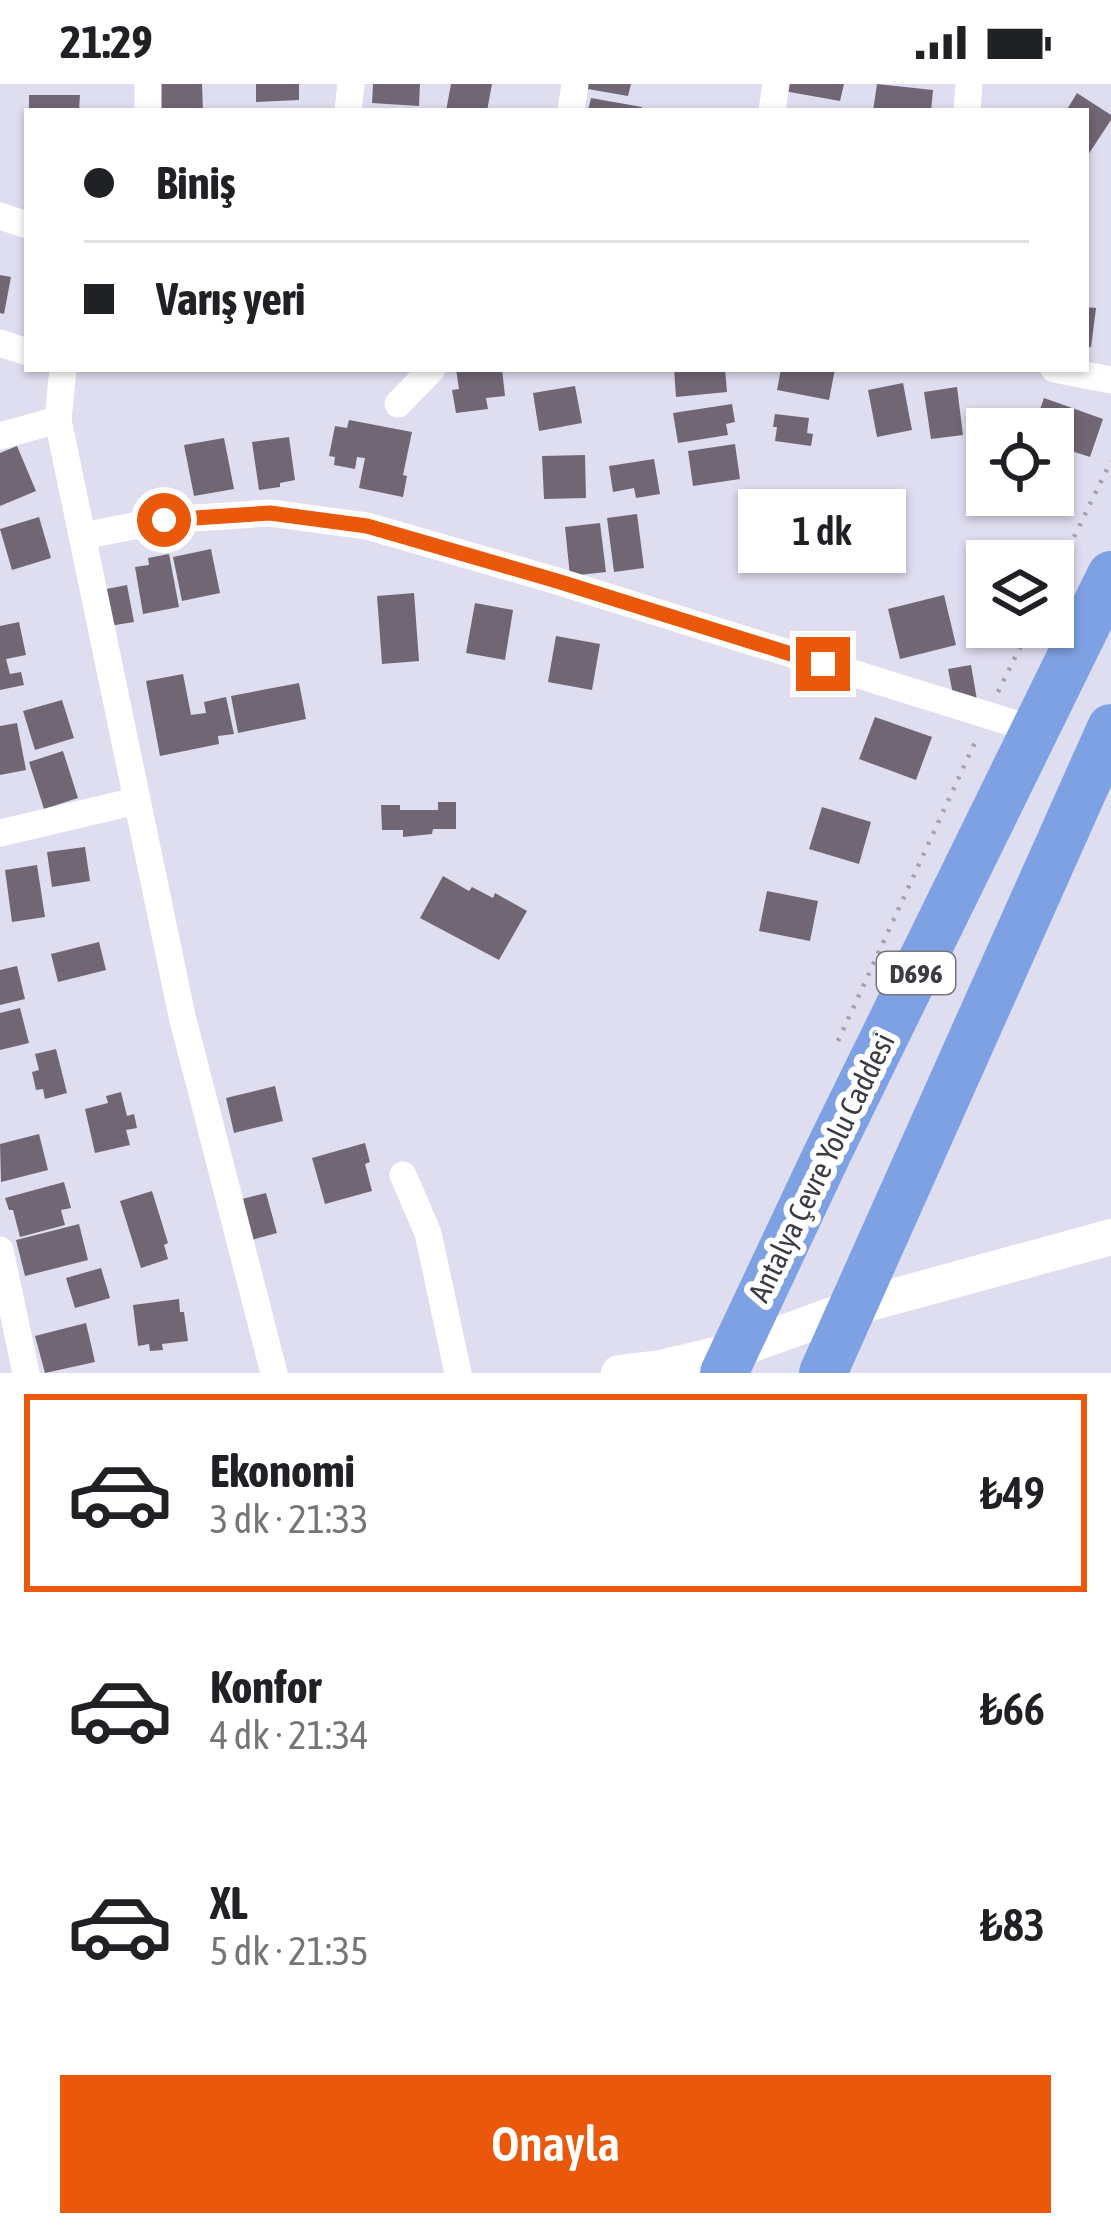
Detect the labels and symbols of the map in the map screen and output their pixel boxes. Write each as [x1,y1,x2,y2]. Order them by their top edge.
callout: 1 dk [739,490,907,574]
route start [137,493,191,547]
route end [796,637,850,691]
road number: D696 [877,952,955,994]
street label: Antalya Çevre Yolu Caddesi [741,1027,901,1307]

